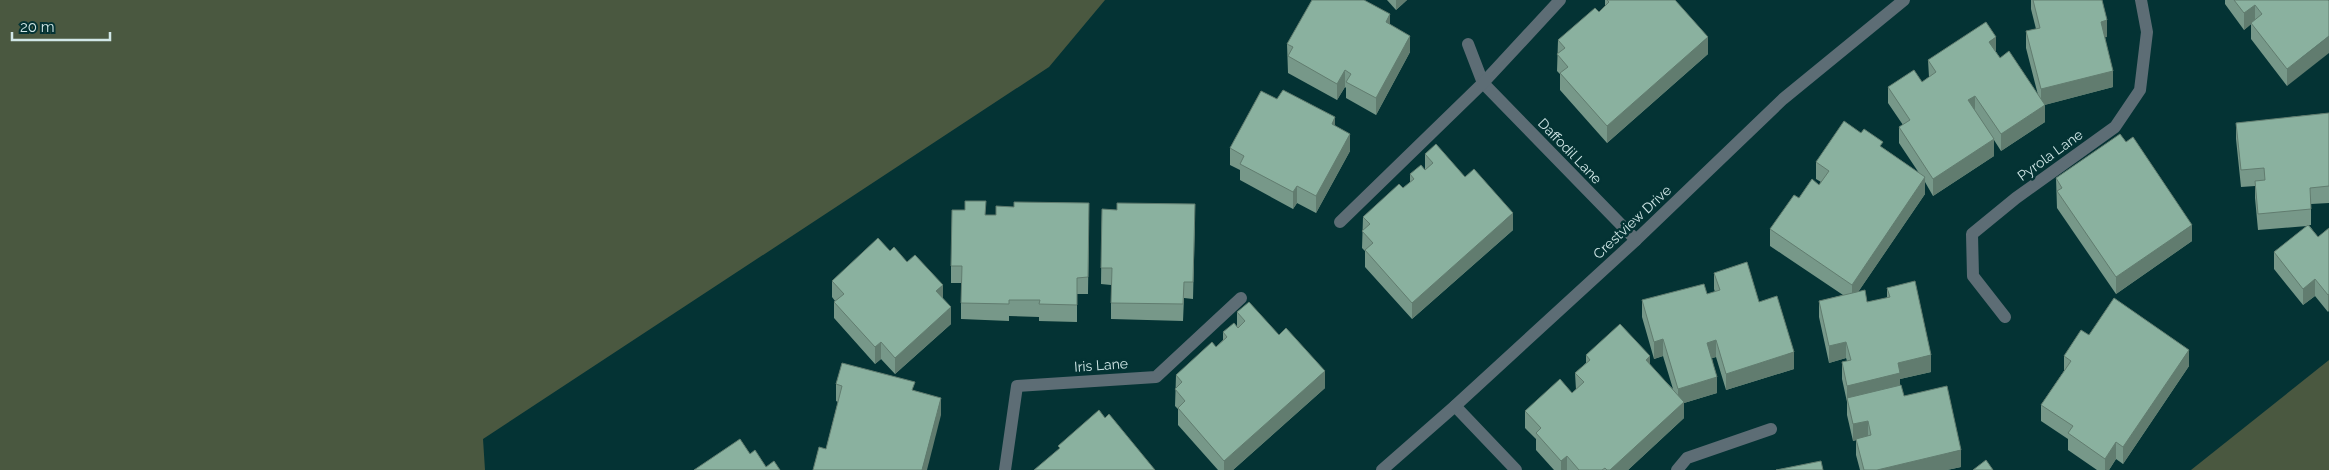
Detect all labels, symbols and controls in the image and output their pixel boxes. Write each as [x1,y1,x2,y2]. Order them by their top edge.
scale bar [12,10,110,42]
text: 20 m [20,18,55,36]
street label: Daffodil Lane [1535,115,1605,187]
street label: Pyrola Lane [2014,126,2086,184]
street label: Crestview Drive [1590,182,1674,262]
street label: Iris Lane [1074,355,1128,375]

